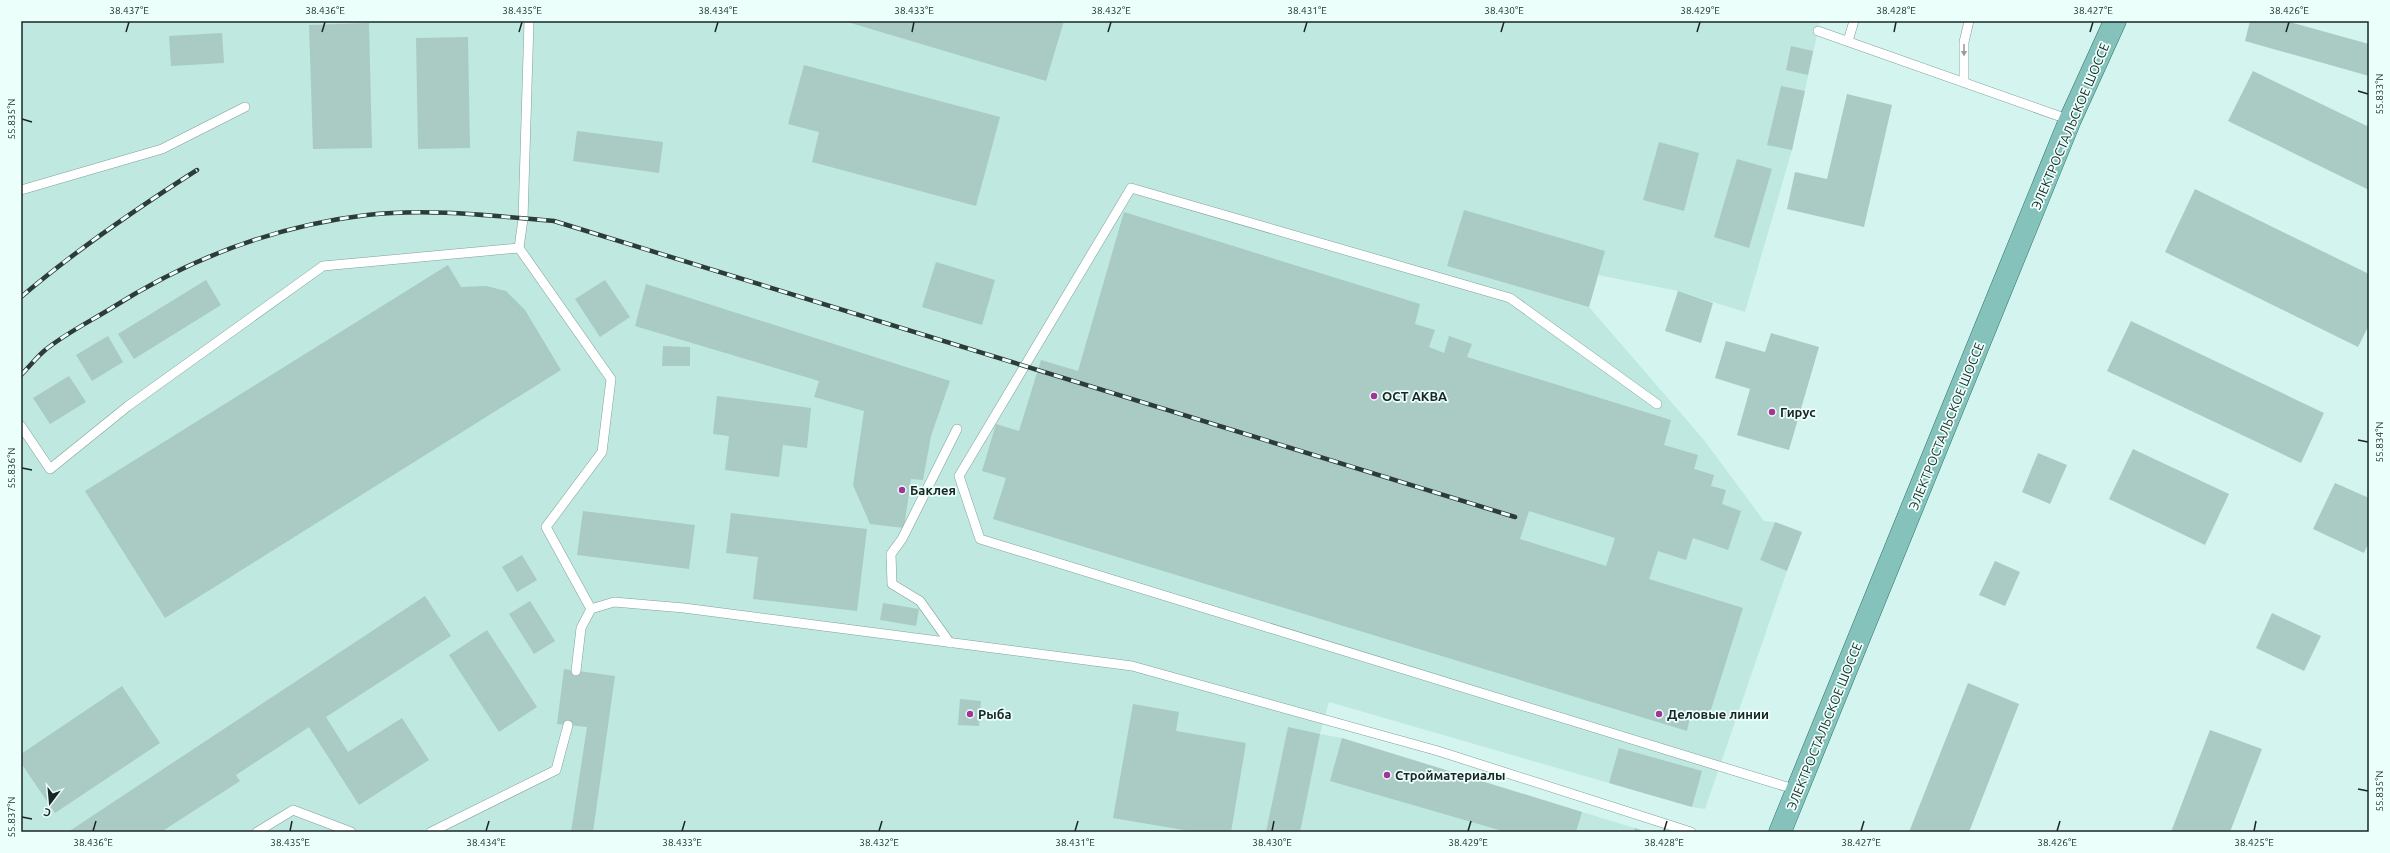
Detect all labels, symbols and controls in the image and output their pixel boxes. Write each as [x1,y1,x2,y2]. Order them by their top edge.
text: 38.437°E [109,5,149,16]
text: 38.436°E [305,5,345,16]
text: 38.435°E [502,5,542,16]
text: 38.434°E [698,5,738,16]
text: 38.433°E [894,5,934,16]
text: 38.432°E [1091,5,1131,16]
text: 38.431°E [1287,5,1327,16]
text: 38.430°E [1484,5,1524,16]
text: 38.429°E [1680,5,1720,16]
text: 38.428°E [1876,5,1916,16]
text: 38.427°E [2073,5,2113,16]
text: 38.426°E [2269,5,2309,16]
street label: ЭЛЕКТРОСТАЛЬСКОЕ ШОССЕ [2029,41,2111,211]
one-way arrow [1961,44,1967,57]
text: 55.833°N [2374,73,2385,115]
text: 55.835°N [6,98,17,140]
street label: ЭЛЕКТРОСТАЛЬСКОЕ ШОССЕ [1906,340,1986,512]
place label: ОСТ АКВА [1382,389,1448,403]
marker: ОСТ АКВА [1369,391,1379,401]
place label: Гирус [1780,405,1816,419]
marker: Гирус [1767,407,1777,417]
text: 55.834°N [2374,421,2385,463]
text: 55.836°N [6,447,17,489]
place label: Баклея [910,483,956,497]
marker: Баклея [897,485,907,495]
street label: ЭЛЕКТРОСТАЛЬСКОЕ ШОССЕ [1784,640,1864,812]
place label: Рыба [978,707,1012,721]
place label: Деловые линии [1667,707,1769,721]
marker: Рыба [965,709,975,719]
marker: Деловые линии [1654,709,1664,719]
place label: Стройматериалы [1395,768,1506,782]
marker: Стройматериалы [1382,770,1392,780]
text: 55.835°N [2374,770,2385,812]
north arrow [30,783,70,823]
text: 55.837°N [6,796,17,838]
text: С [42,806,52,819]
text: 38.436°E [73,837,113,848]
text: 38.435°E [270,837,310,848]
text: 38.434°E [466,837,506,848]
text: 38.433°E [662,837,702,848]
text: 38.432°E [859,837,899,848]
text: 38.431°E [1055,837,1095,848]
text: 38.430°E [1252,837,1292,848]
text: 38.429°E [1448,837,1488,848]
text: 38.428°E [1644,837,1684,848]
text: 38.427°E [1841,837,1881,848]
text: 38.426°E [2037,837,2077,848]
text: 38.425°E [2234,837,2274,848]

